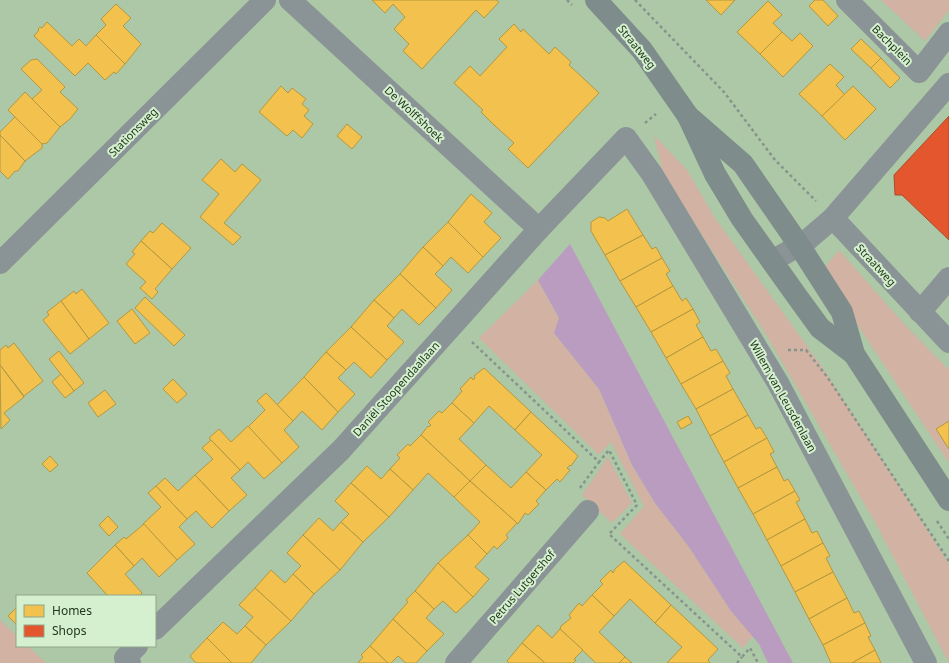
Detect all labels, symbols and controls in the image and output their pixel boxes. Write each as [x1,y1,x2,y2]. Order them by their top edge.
street label: Bachplein [869,21,916,68]
street label: Straatweg [615,22,660,72]
street label: De Wolffshoek [382,83,447,145]
street label: Stationsweg [105,104,160,159]
street label: Straatweg [853,240,900,289]
street label: Willem van Leusdenlaan [747,337,820,454]
street label: Daniël Stoopendaallaan [349,338,442,439]
street label: Petrus Lutgershof [486,546,559,627]
legend [16,595,156,647]
text: Homes [52,602,92,619]
text: Shops [52,622,87,639]

